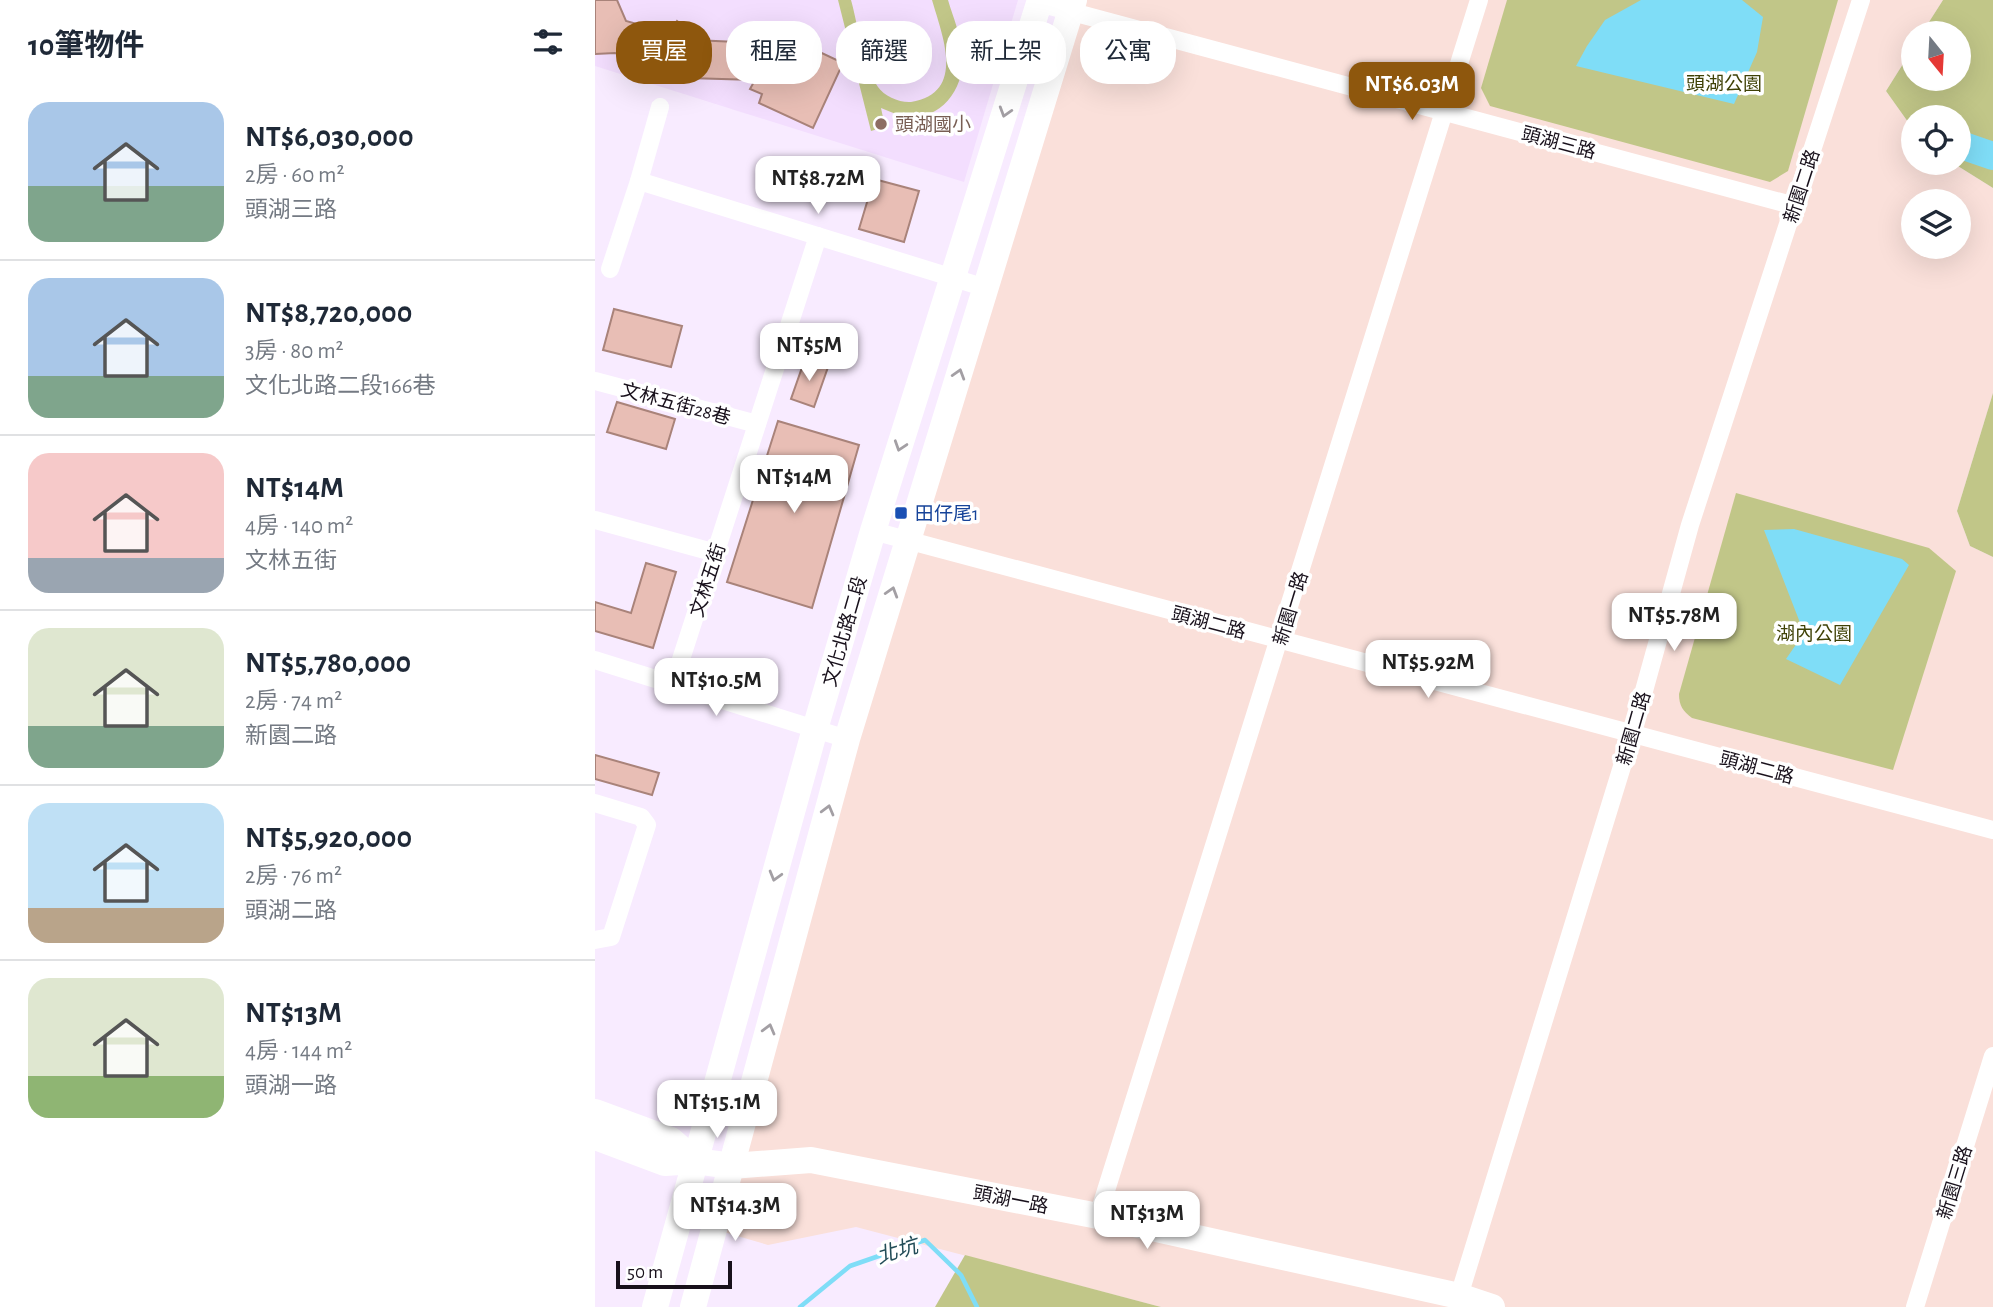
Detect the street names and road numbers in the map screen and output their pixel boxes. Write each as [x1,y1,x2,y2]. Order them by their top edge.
street label: 頭湖三路 [1519,123,1598,162]
street label: 新園二路 [1780,147,1823,226]
street label: 文林五街28巷 [619,379,733,428]
street label: 文林五街 [686,541,729,620]
street label: 新園一路 [1269,569,1312,648]
street label: 文化北路二段 [819,573,870,689]
street label: 頭湖二路 [1169,603,1248,642]
street label: 新園二路 [1613,689,1654,768]
street label: 頭湖二路 [1717,748,1796,787]
street label: 新園三路 [1933,1143,1976,1222]
street label: 頭湖一路 [972,1183,1050,1217]

